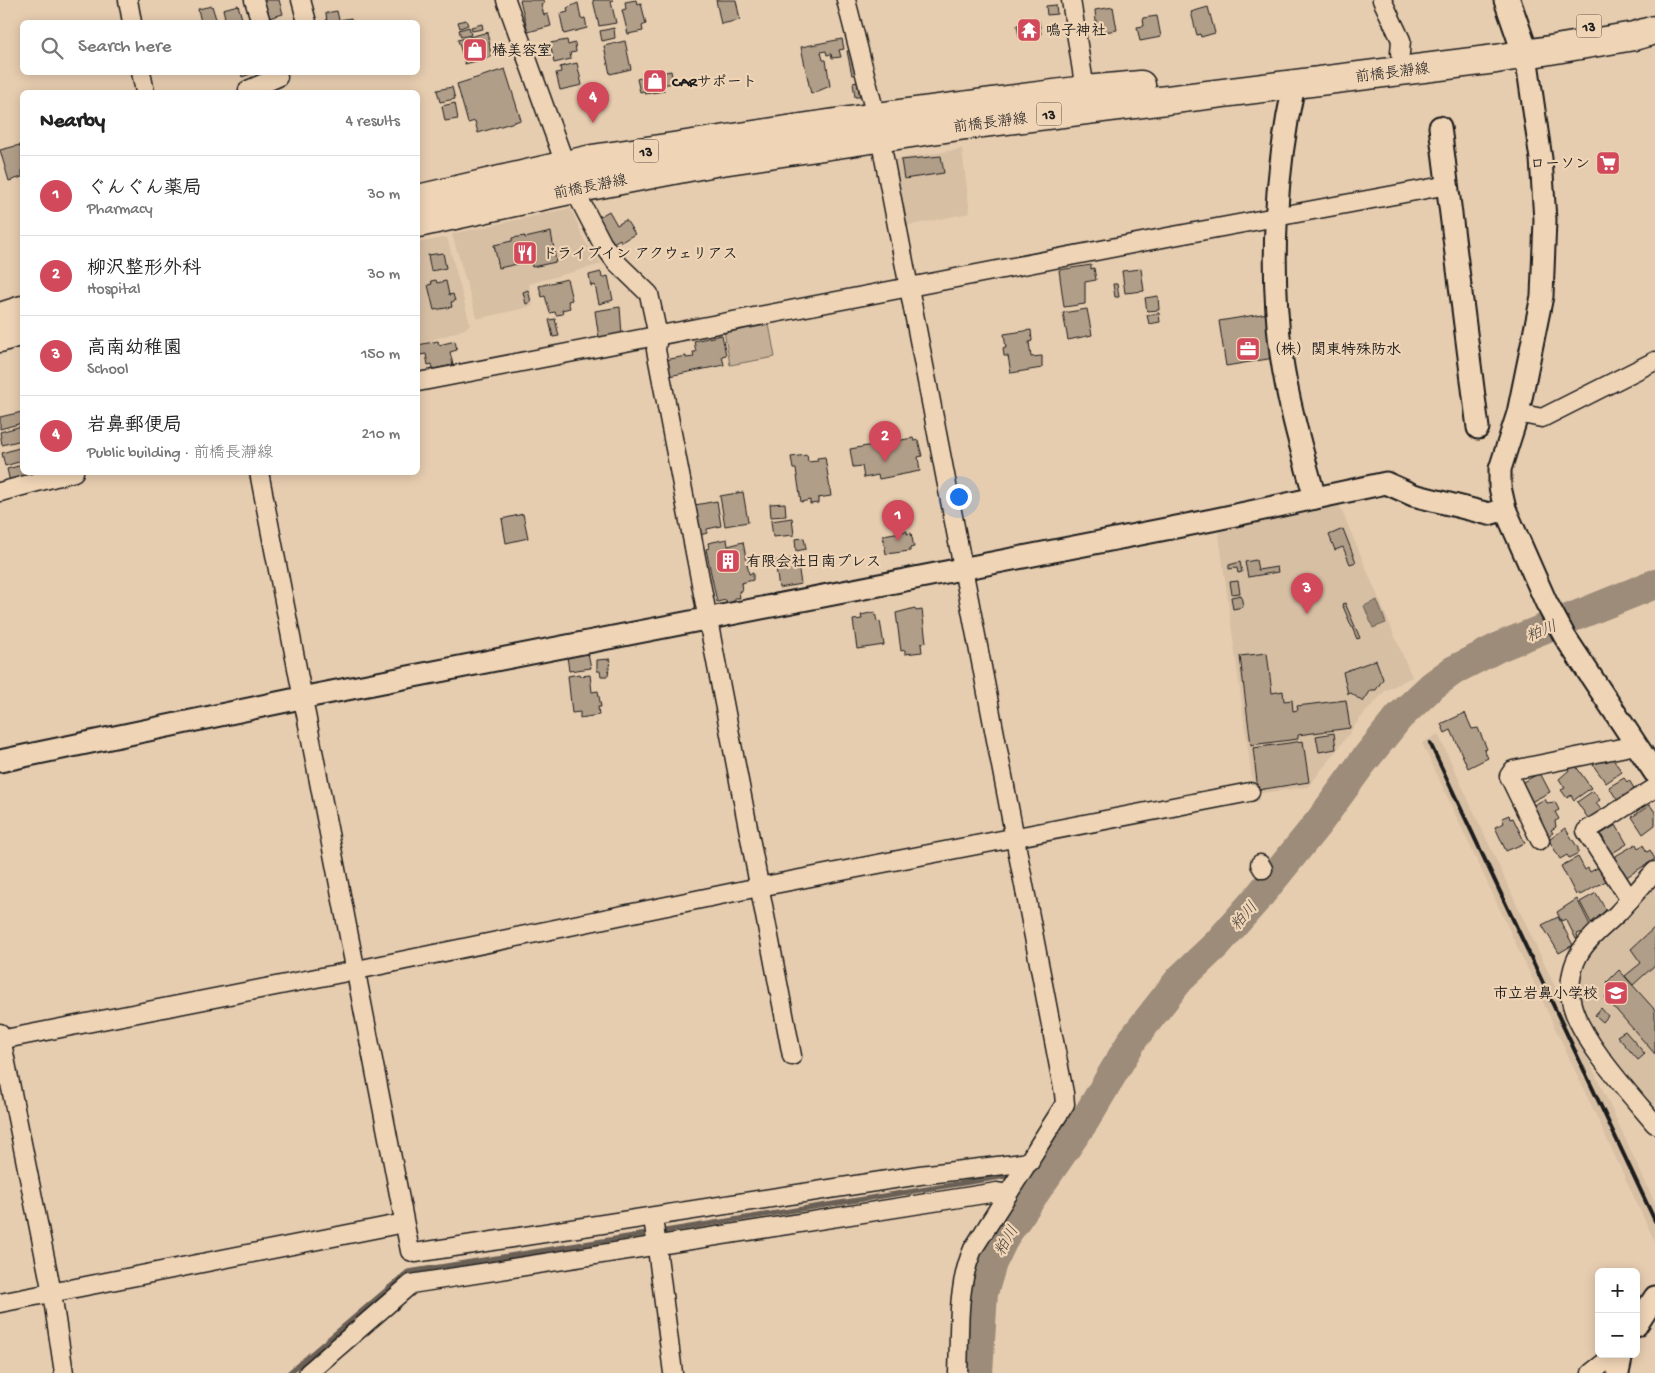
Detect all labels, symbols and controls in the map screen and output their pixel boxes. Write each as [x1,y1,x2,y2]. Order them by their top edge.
road number: 13 [1576,15,1602,38]
temple icon: 鳴子神社 [1016,17,1042,43]
search box [20,20,420,75]
place label: 鳴子神社 [1046,22,1106,41]
icon: search [38,34,66,62]
text: Search here [78,36,172,59]
shop icon: 椿美容室 [462,37,488,63]
place label: 椿美容室 [492,42,552,61]
street label: 前橋長瀞線 [1354,59,1431,87]
shop icon: CARサポート [642,68,668,94]
place label: CARサポート [671,74,757,92]
pin: 4 [577,82,609,123]
road number: 13 [1036,102,1062,126]
street label: 前橋長瀞線 [952,109,1029,137]
text: Nearby [40,110,105,135]
text: 4 results [345,113,400,132]
road number: 13 [634,140,658,162]
supermarket icon: ローソン [1595,150,1621,176]
place label: ローソン [1530,156,1590,174]
street label: 前橋長瀞線 [552,171,629,204]
text: ぐんぐん薬局 [87,178,202,201]
text: 1 [53,186,59,205]
text: 30 m [367,186,400,205]
text: Pharmacy [87,201,153,220]
restaurant icon: ドライブイン アクウェリアス [512,240,538,266]
place label: ドライブイン アクウェリアス [542,246,738,264]
text: 柳沢整形外科 [87,258,201,281]
text: 2 [52,266,60,285]
text: 30 m [367,266,400,285]
text: Hospital [87,281,141,300]
office icon: （株）関東特殊防水 [1235,336,1261,362]
text: 高南幼稚園 [87,338,182,361]
place label: （株）関東特殊防水 [1266,341,1401,360]
text: 3 [52,346,60,365]
text: 150 m [361,346,400,365]
text: School [87,361,129,380]
text: 岩鼻郵便局 [87,415,182,438]
pin: 2 [869,421,901,462]
text: 4 [52,426,60,445]
text: 210 m [361,426,400,445]
text: Public building · 前橋長瀞線 [87,445,273,464]
your location [946,484,972,510]
pin: 1 [882,500,914,541]
building icon: 有限会社日南プレス [715,548,741,574]
place label: 有限会社日南プレス [746,553,881,572]
pin: 3 [1291,573,1323,614]
water label: 粕川 [1524,618,1561,648]
water label: 粕川 [1227,898,1263,936]
school or university icon: 市立岩鼻小学校 [1603,980,1629,1006]
place label: 市立岩鼻小学校 [1493,985,1598,1004]
water label: 粕川 [991,1223,1024,1260]
map controls [1595,1268,1640,1358]
button: + [1595,1268,1640,1313]
button: − [1595,1313,1640,1358]

